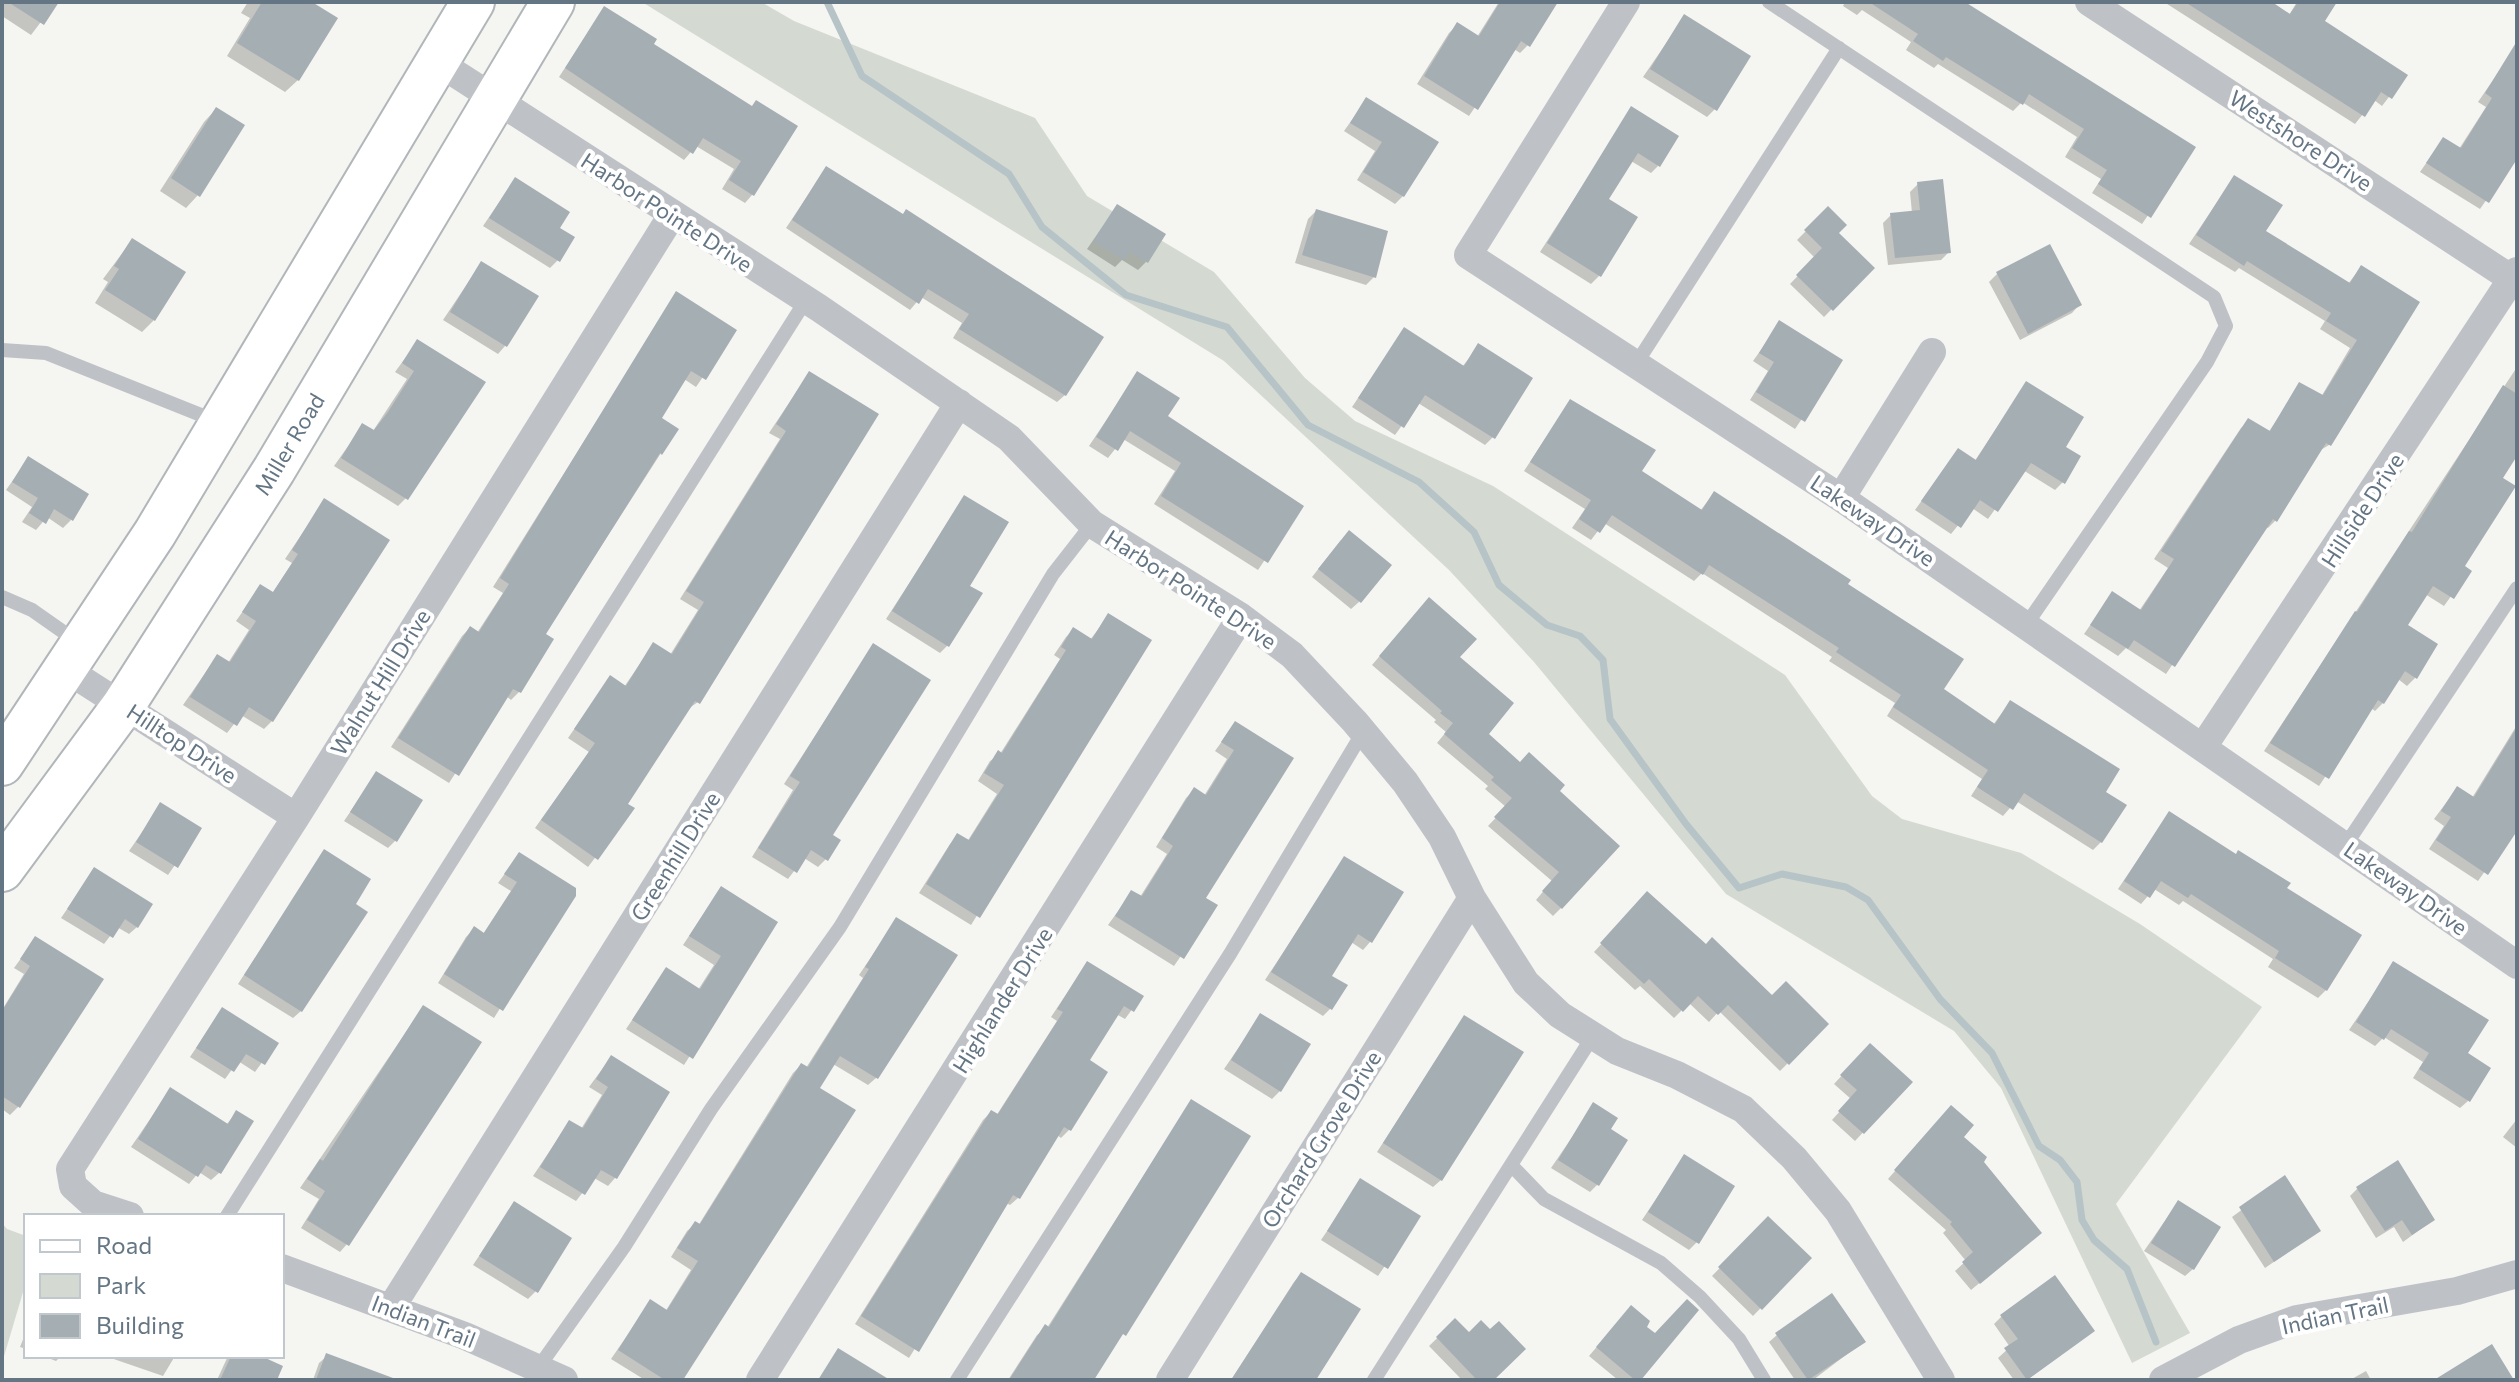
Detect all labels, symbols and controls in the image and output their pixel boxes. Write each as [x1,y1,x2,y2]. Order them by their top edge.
street label: Westshore Drive [2225,84,2377,196]
street label: Harbor Pointe Drive [576,147,758,277]
street label: Miller Road [248,388,330,500]
street label: Hillside Drive [2315,448,2409,572]
street label: Lakeway Drive [1806,468,1940,572]
street label: Harbor Pointe Drive [1100,524,1282,654]
street label: Walnut Hill Drive [324,604,436,760]
street label: Hilltop Drive [122,697,242,789]
street label: Greenhill Drive [625,786,725,926]
street label: Lakeway Drive [2339,836,2473,940]
street label: Highlander Drive [946,922,1058,1078]
street label: Orchard Grove Drive [1256,1045,1386,1233]
legend [24,1214,284,1358]
text: Road [96,1230,152,1259]
text: Park [96,1270,146,1299]
street label: Indian Trail [368,1289,480,1353]
street label: Indian Trail [2279,1290,2391,1340]
text: Building [96,1310,184,1339]

